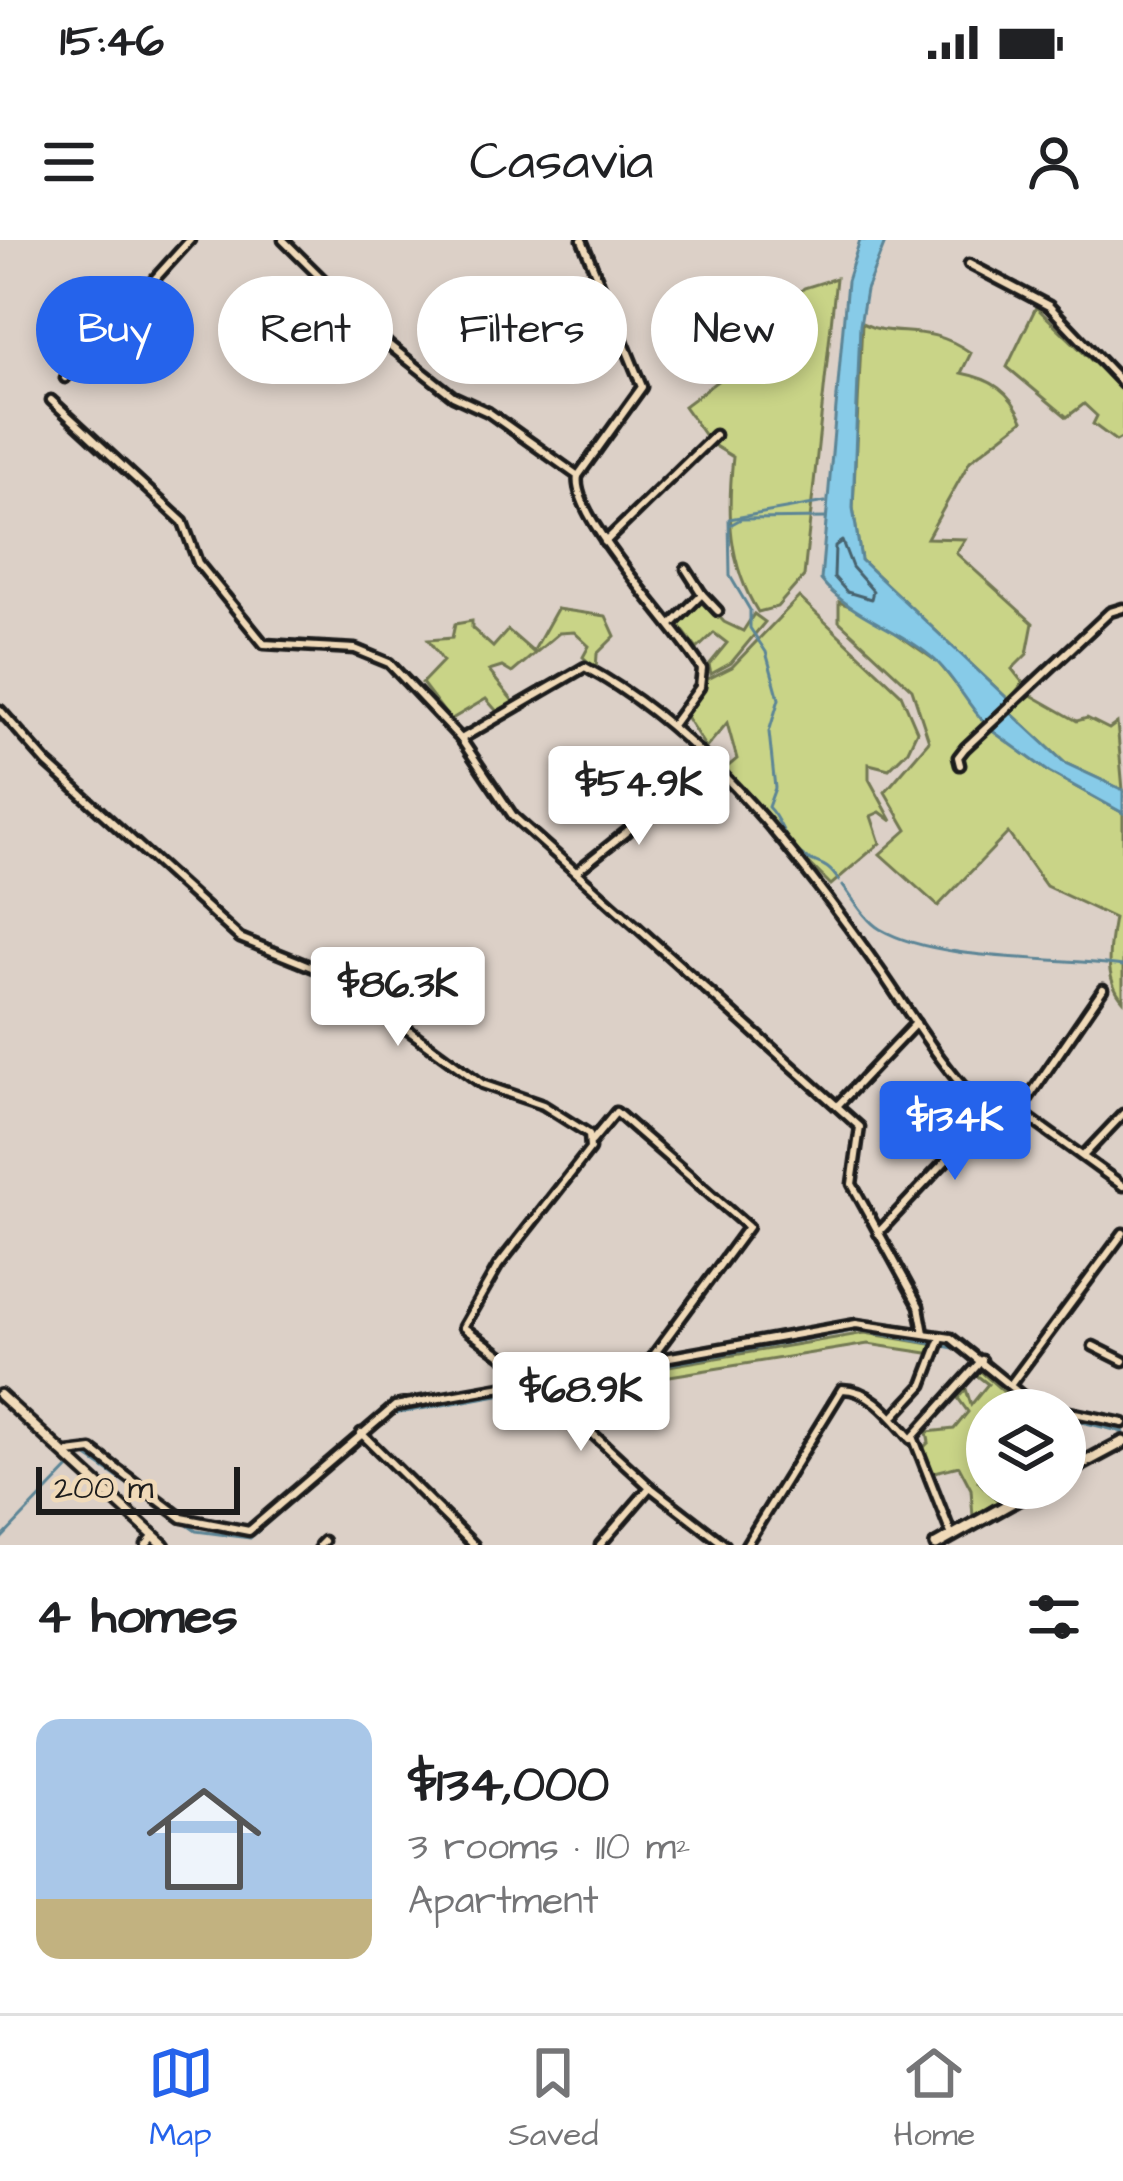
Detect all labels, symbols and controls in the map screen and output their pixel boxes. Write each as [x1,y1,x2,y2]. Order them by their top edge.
text: 15:46 [60,11,164,73]
text: Casavia [470,125,653,200]
icon: menu [36,129,102,195]
icon: person [1021,129,1087,195]
chip: Buy [36,276,194,384]
chip: Rent [218,276,393,384]
chip: Filters [417,276,627,384]
chip: New [651,276,818,384]
pin: $54.9K [541,746,737,848]
text: $54.9K [575,758,703,812]
pin: $86.3K [300,947,496,1049]
text: $86.3K [338,959,458,1013]
pin: $134K [871,1081,1039,1183]
text: $134K [907,1093,1003,1147]
pin: $68.9K [483,1352,679,1454]
text: $68.9K [520,1364,642,1418]
map controls [966,1389,1086,1509]
button: layers [966,1389,1086,1509]
scale bar [36,1461,240,1514]
text: 200 m [54,1465,153,1511]
text: 4 homes [36,1582,238,1653]
icon: filters [1021,1584,1087,1650]
text: $134,000 [408,1750,609,1821]
icon: home [132,1767,276,1911]
text: 3 rooms · 110 m² [408,1821,691,1875]
text: Apartment [408,1875,599,1929]
tab: Map [148,2040,214,2158]
tab: Saved [509,2040,598,2158]
tab: Home [893,2040,975,2158]

